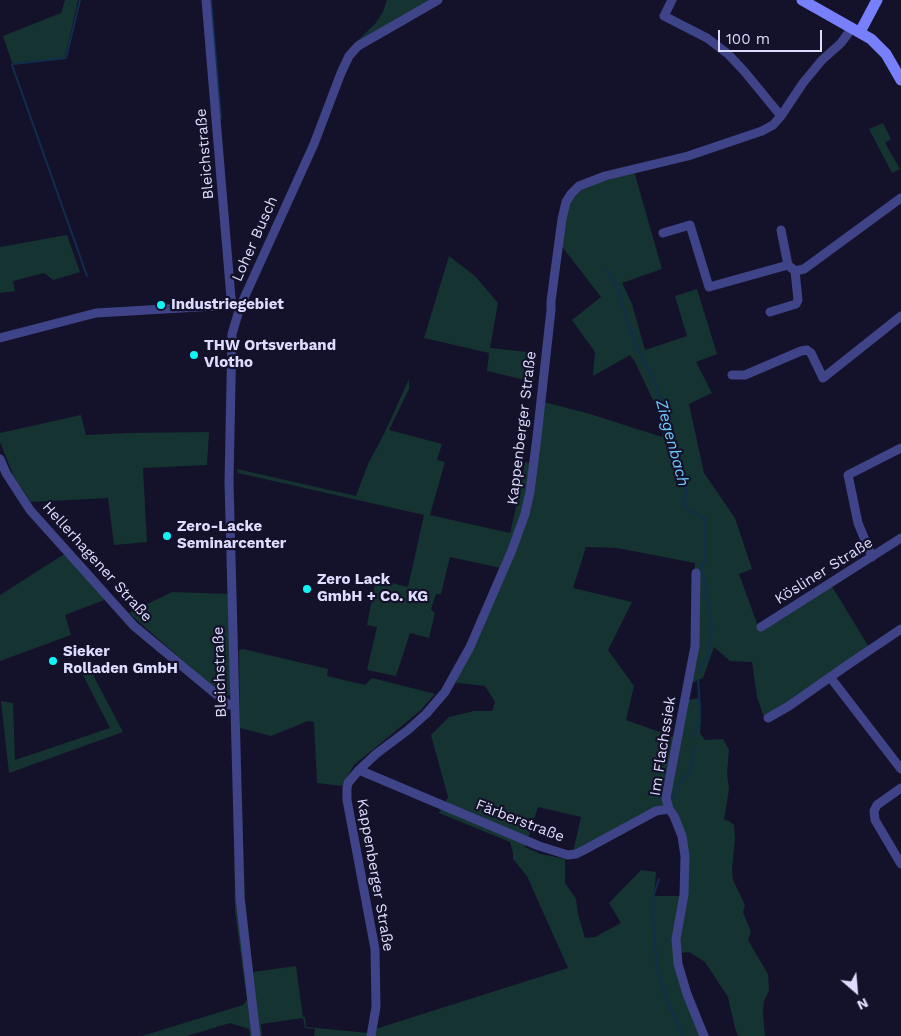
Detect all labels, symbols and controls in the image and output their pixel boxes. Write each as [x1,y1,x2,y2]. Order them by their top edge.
scale bar [721,20,825,52]
text: 100 m [726,30,770,48]
street label: Bleichstraße [192,108,218,200]
street label: Loher Busch [228,194,282,284]
place label: Industriegebiet [171,296,284,314]
marker: Industriegebiet [155,299,167,311]
place label: THW Ortsverband Vlotho [204,337,336,372]
marker: THW Ortsverband Vlotho [188,349,200,361]
street label: Kappenberger Straße [504,350,540,506]
water label: Ziegenbach [651,397,693,489]
street label: Hellerhagener Straße [38,498,156,626]
place label: Zero-Lacke Seminarcenter [177,518,286,553]
marker: Zero-Lacke Seminarcenter [161,530,173,542]
street label: Kösliner Straße [772,534,876,608]
place label: Zero Lack GmbH + Co. KG [317,571,428,606]
marker: Zero Lack GmbH + Co. KG [301,583,313,595]
street label: Bleichstraße [209,626,231,718]
place label: Sieker Rolladen GmbH [63,643,178,678]
marker: Sieker Rolladen GmbH [47,655,59,667]
street label: Im Flachssiek [646,695,680,797]
street label: Färberstraße [473,796,567,846]
street label: Kappenberger Straße [353,797,397,953]
north arrow [831,966,881,1016]
text: N [855,995,871,1014]

